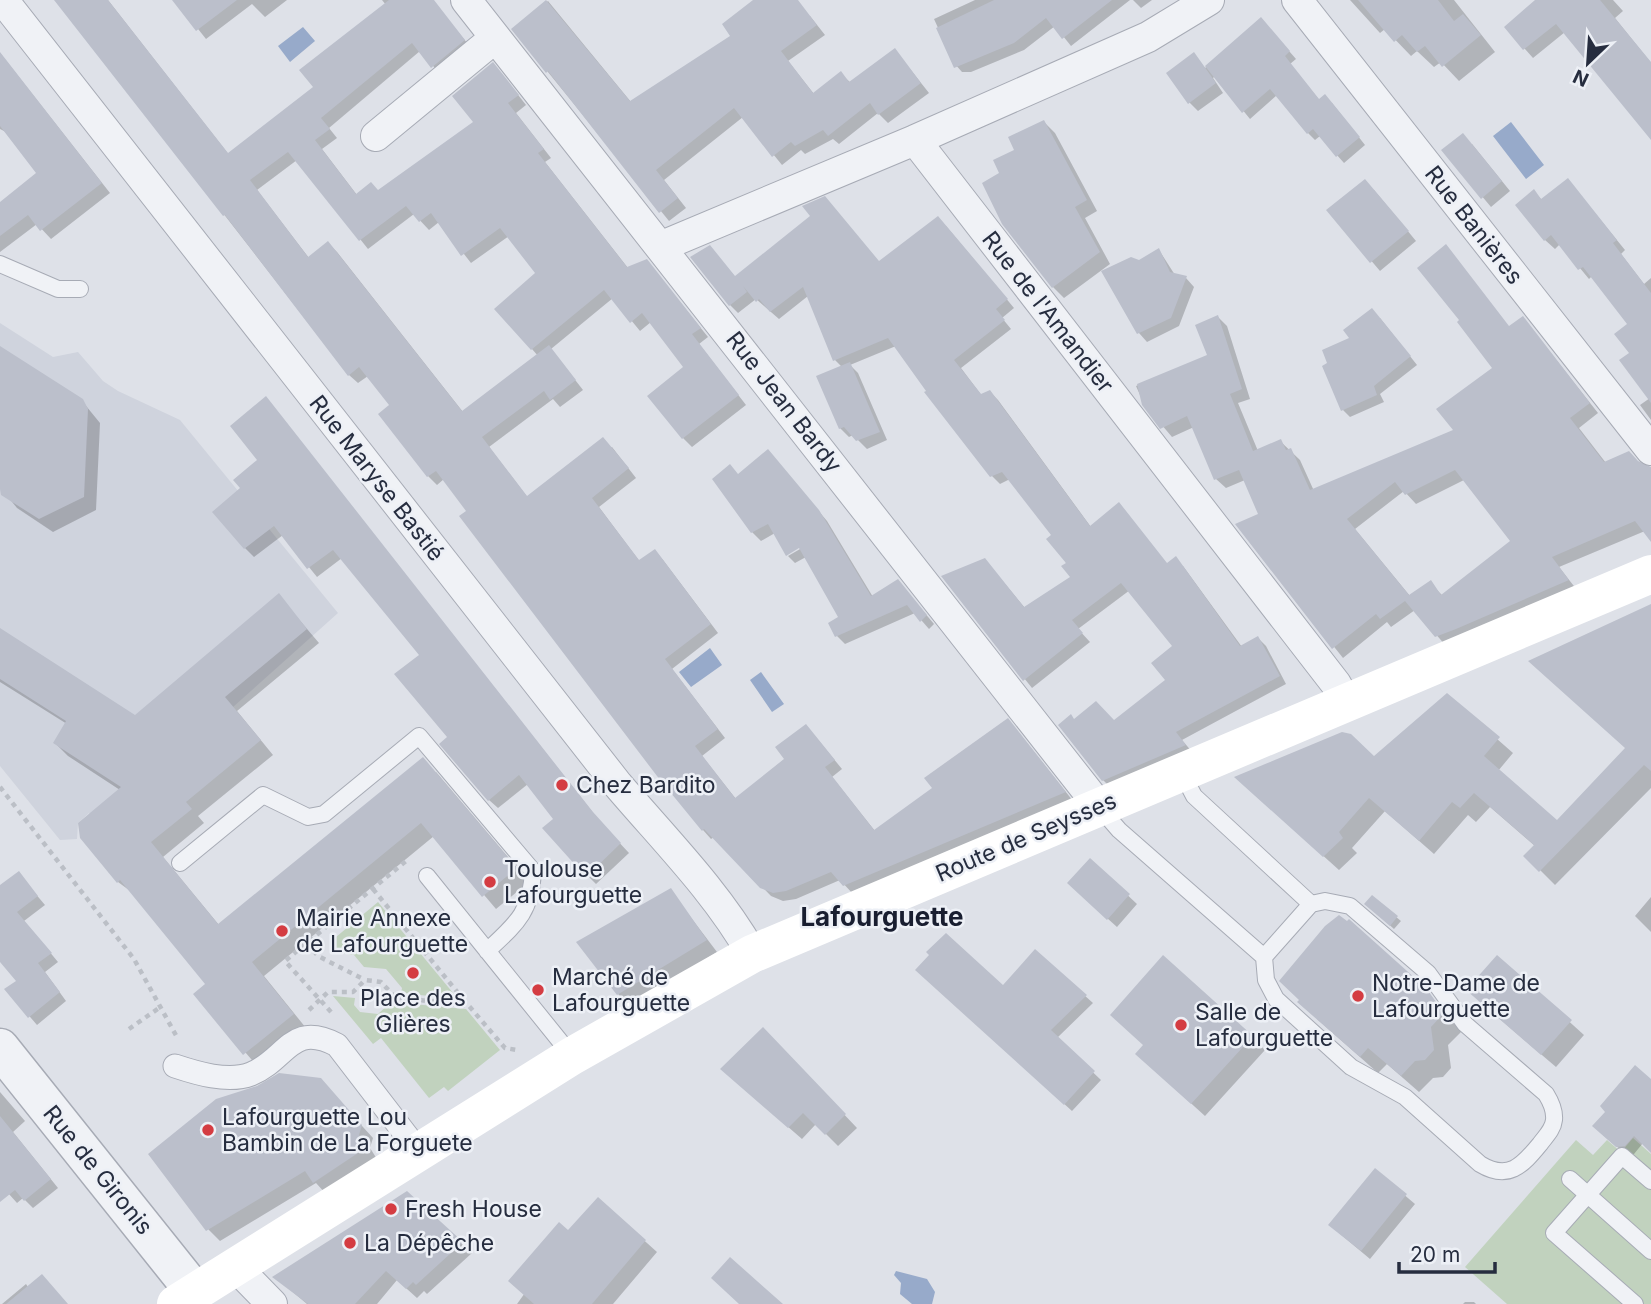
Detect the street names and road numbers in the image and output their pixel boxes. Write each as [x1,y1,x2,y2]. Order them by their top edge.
street label: Rue Banières [1419,160,1529,290]
street label: Rue de l'Amandier [976,226,1120,399]
street label: Rue Jean Bardy [720,326,848,478]
street label: Rue Maryse Bastié [304,390,450,566]
street label: Route de Seysses [931,786,1121,888]
street label: Rue de Gironis [37,1100,159,1240]

